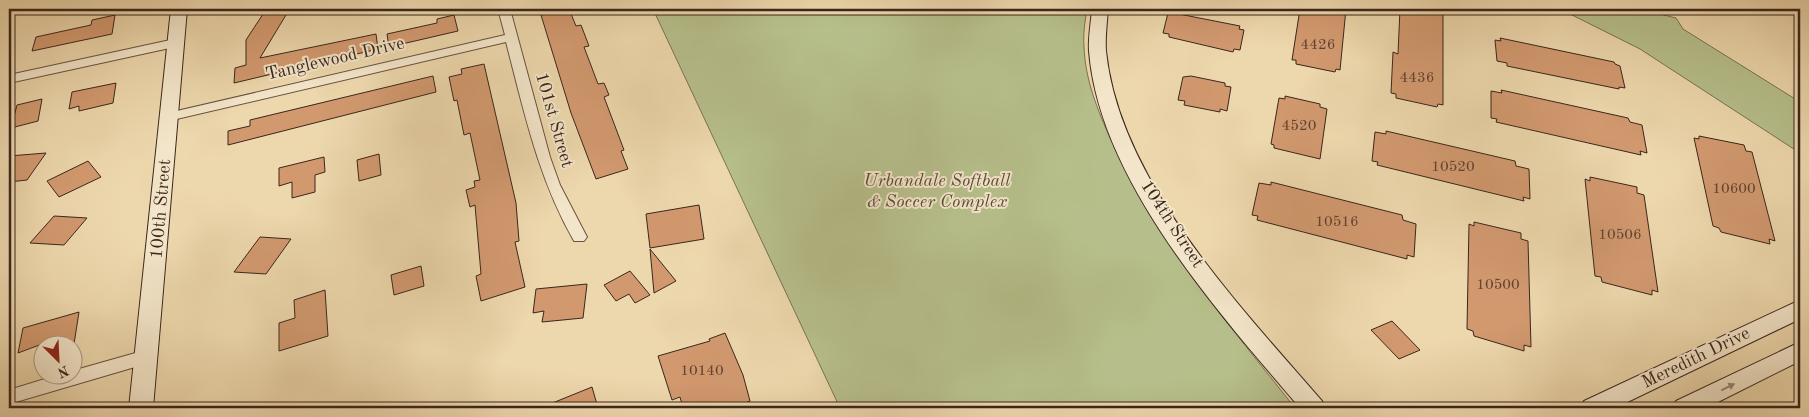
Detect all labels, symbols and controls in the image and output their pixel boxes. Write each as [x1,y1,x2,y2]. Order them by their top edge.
street label: Tanglewood Drive [264,34,406,84]
house number: 4426 [1301,38,1335,53]
street label: 101st Street [532,70,576,170]
house number: 4436 [1400,71,1434,86]
house number: 4520 [1282,119,1316,134]
street label: 100th Street [148,158,174,260]
house number: 10520 [1431,160,1475,175]
park label: Urbandale Softball & Soccer Complex [864,172,1011,211]
street label: 104th Street [1137,177,1207,271]
house number: 10600 [1712,182,1756,197]
house number: 10516 [1315,215,1359,230]
house number: 10506 [1598,228,1642,243]
house number: 10500 [1476,278,1520,293]
street label: Meredith Drive [1639,324,1753,392]
north arrow [32,334,82,384]
text: N [55,362,71,380]
house number: 10140 [680,364,724,379]
one-way arrow [1721,383,1735,391]

